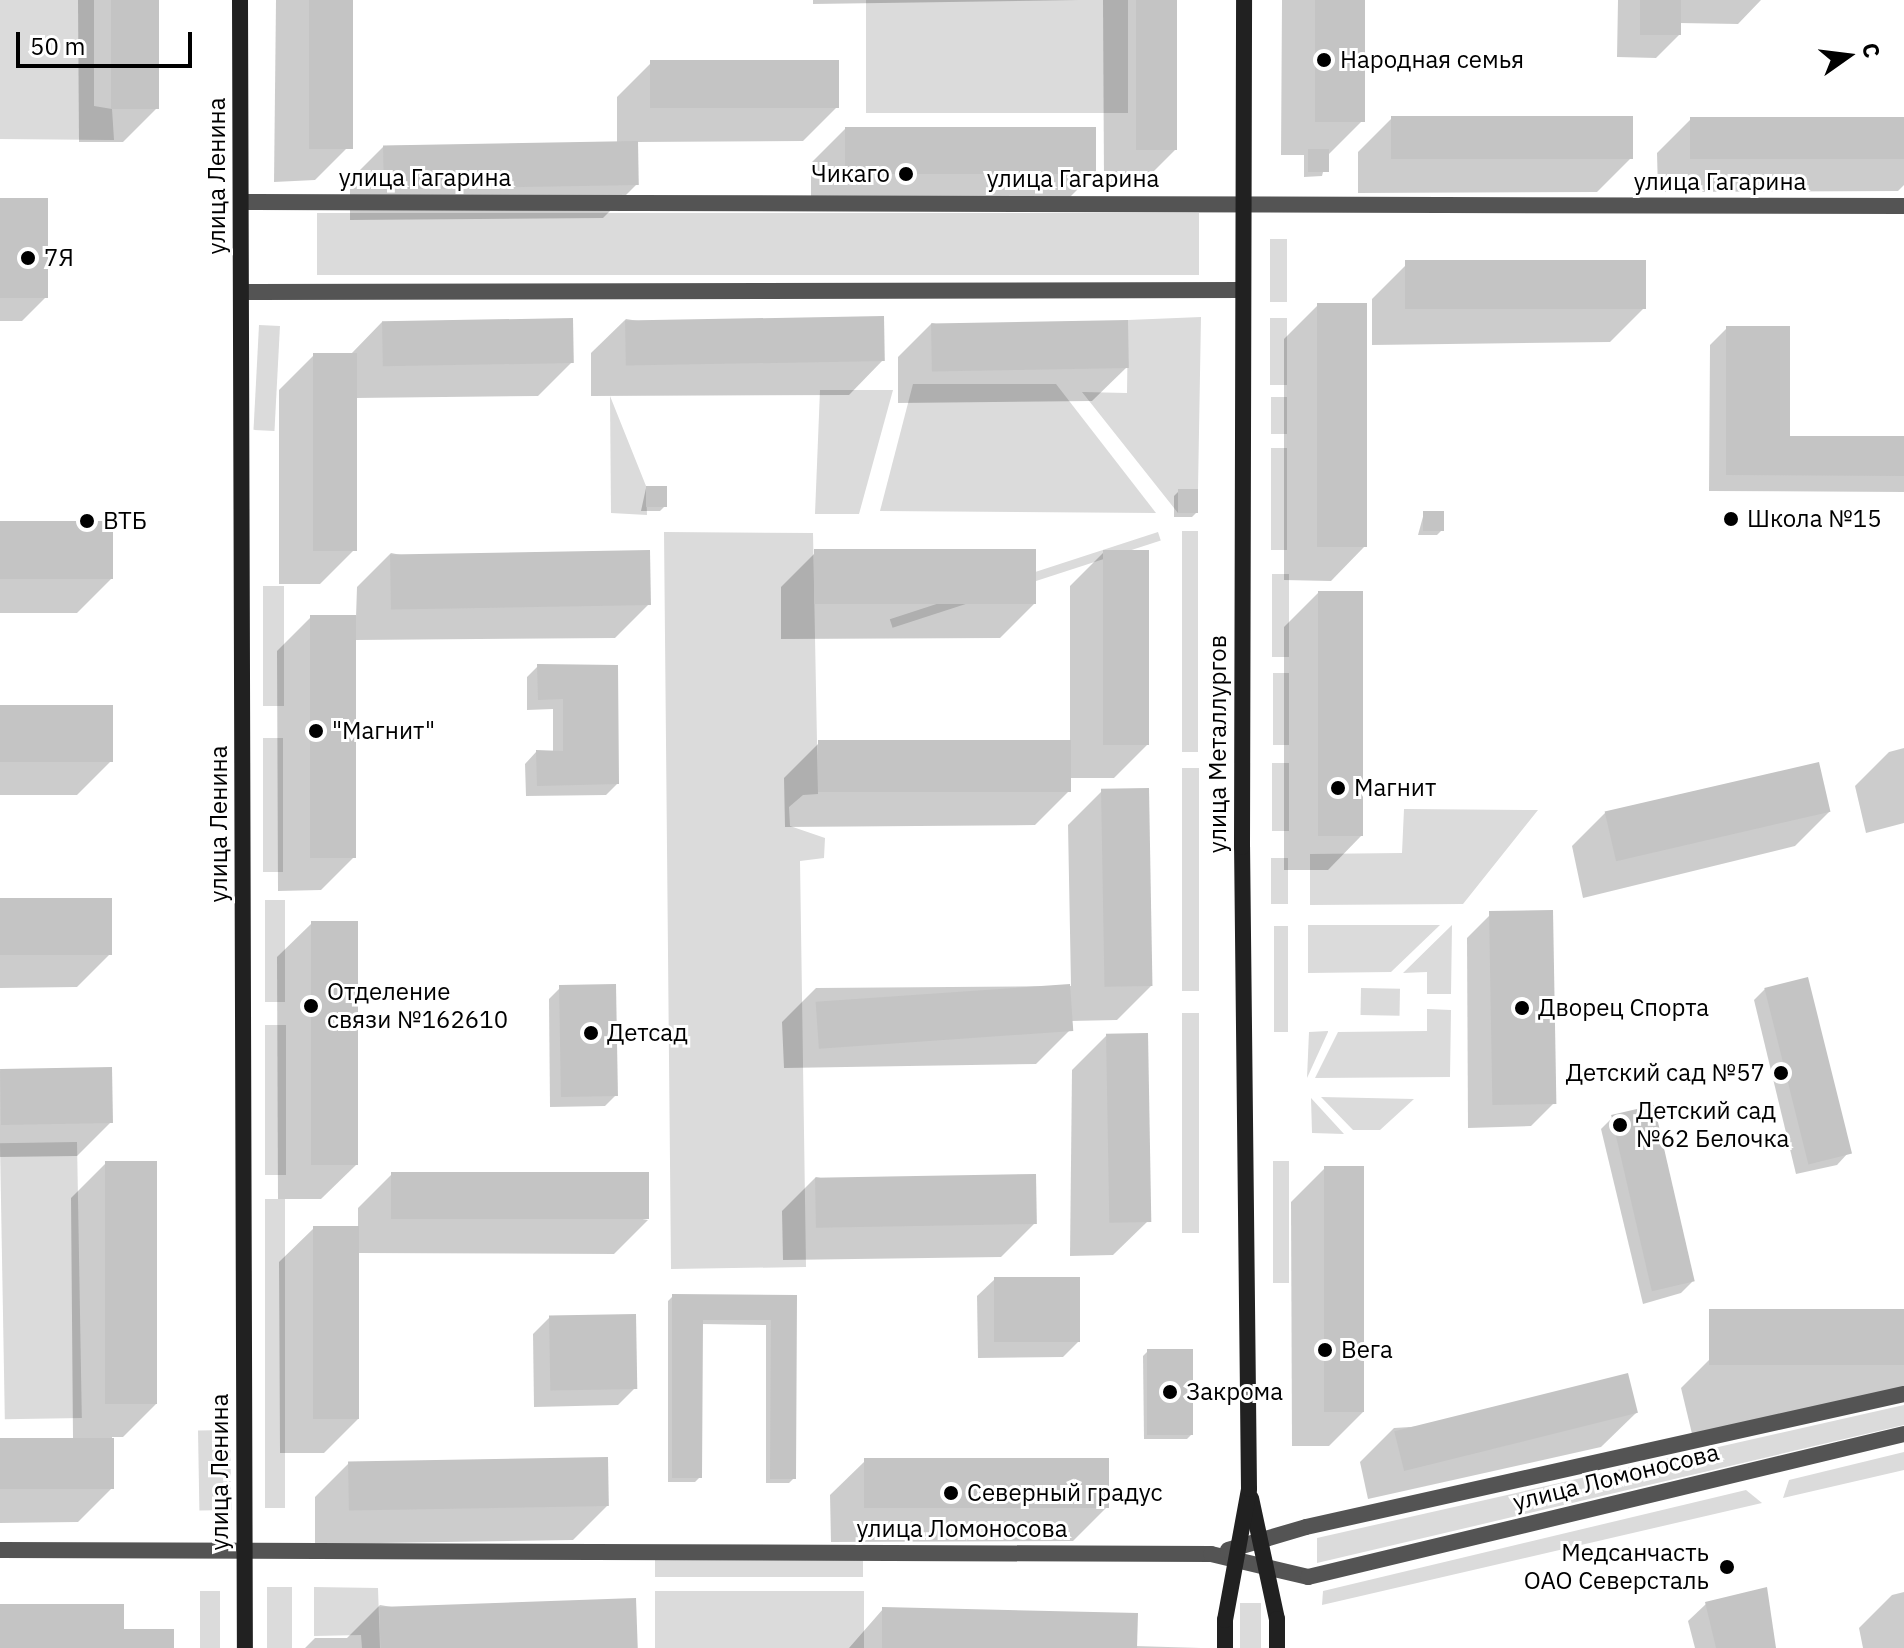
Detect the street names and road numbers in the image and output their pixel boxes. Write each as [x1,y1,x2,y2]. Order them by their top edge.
street label: улица Ленина [203,98,231,254]
street label: улица Гагарина [339,164,511,192]
street label: улица Гагарина [987,165,1159,193]
street label: улица Гагарина [1634,168,1806,196]
street label: улица Металлургов [1204,635,1232,853]
street label: улица Ленина [205,746,233,902]
street label: улица Ленина [206,1394,234,1550]
street label: улица Ломоносова [1510,1437,1722,1517]
street label: улица Ломоносова [856,1515,1068,1543]

